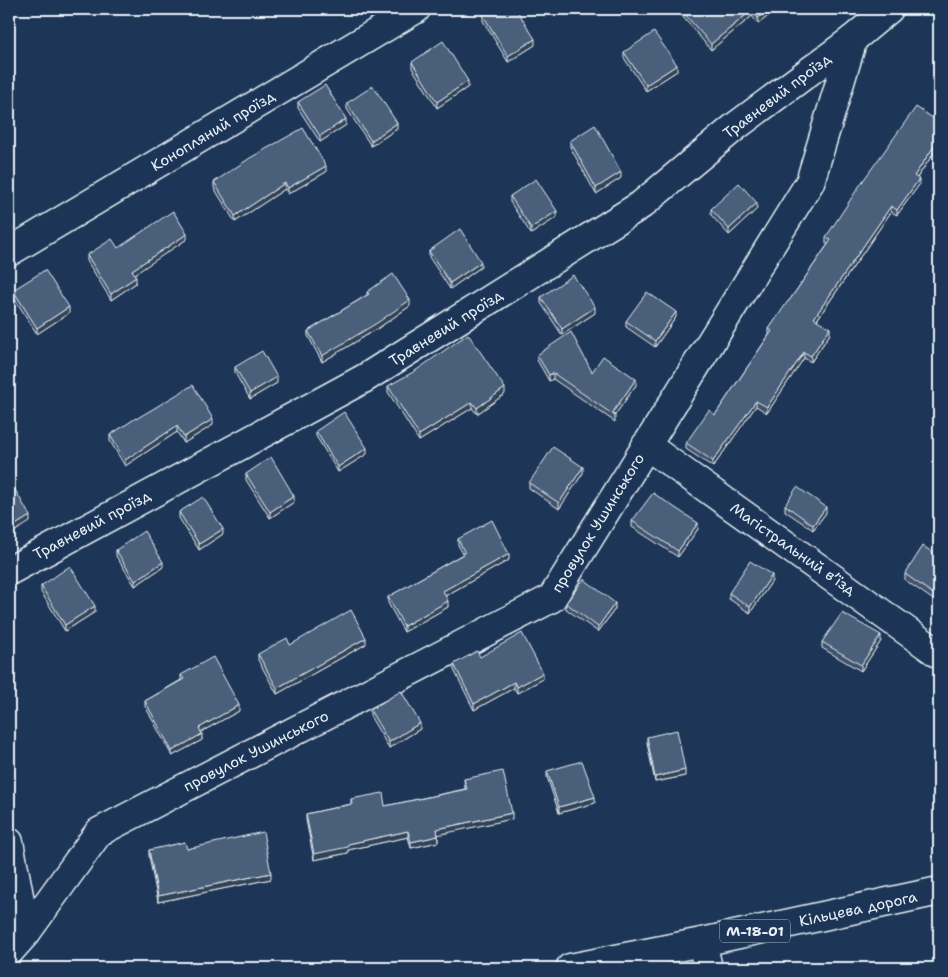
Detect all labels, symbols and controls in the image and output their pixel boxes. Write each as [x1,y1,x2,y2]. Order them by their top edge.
street label: Травневий проїзд [719,48,835,143]
street label: Конопляний проїзд [147,86,279,176]
street label: Травневий проїзд [385,285,507,371]
street label: провулок Ушинського [547,450,649,596]
street label: Травневий проїзд [30,485,155,564]
street label: Магістральний в’їзд [726,498,860,600]
street label: провулок Ушинського [180,706,332,796]
street label: Кільцева дорога [797,887,920,931]
road number: М-18-01 [720,919,790,942]

